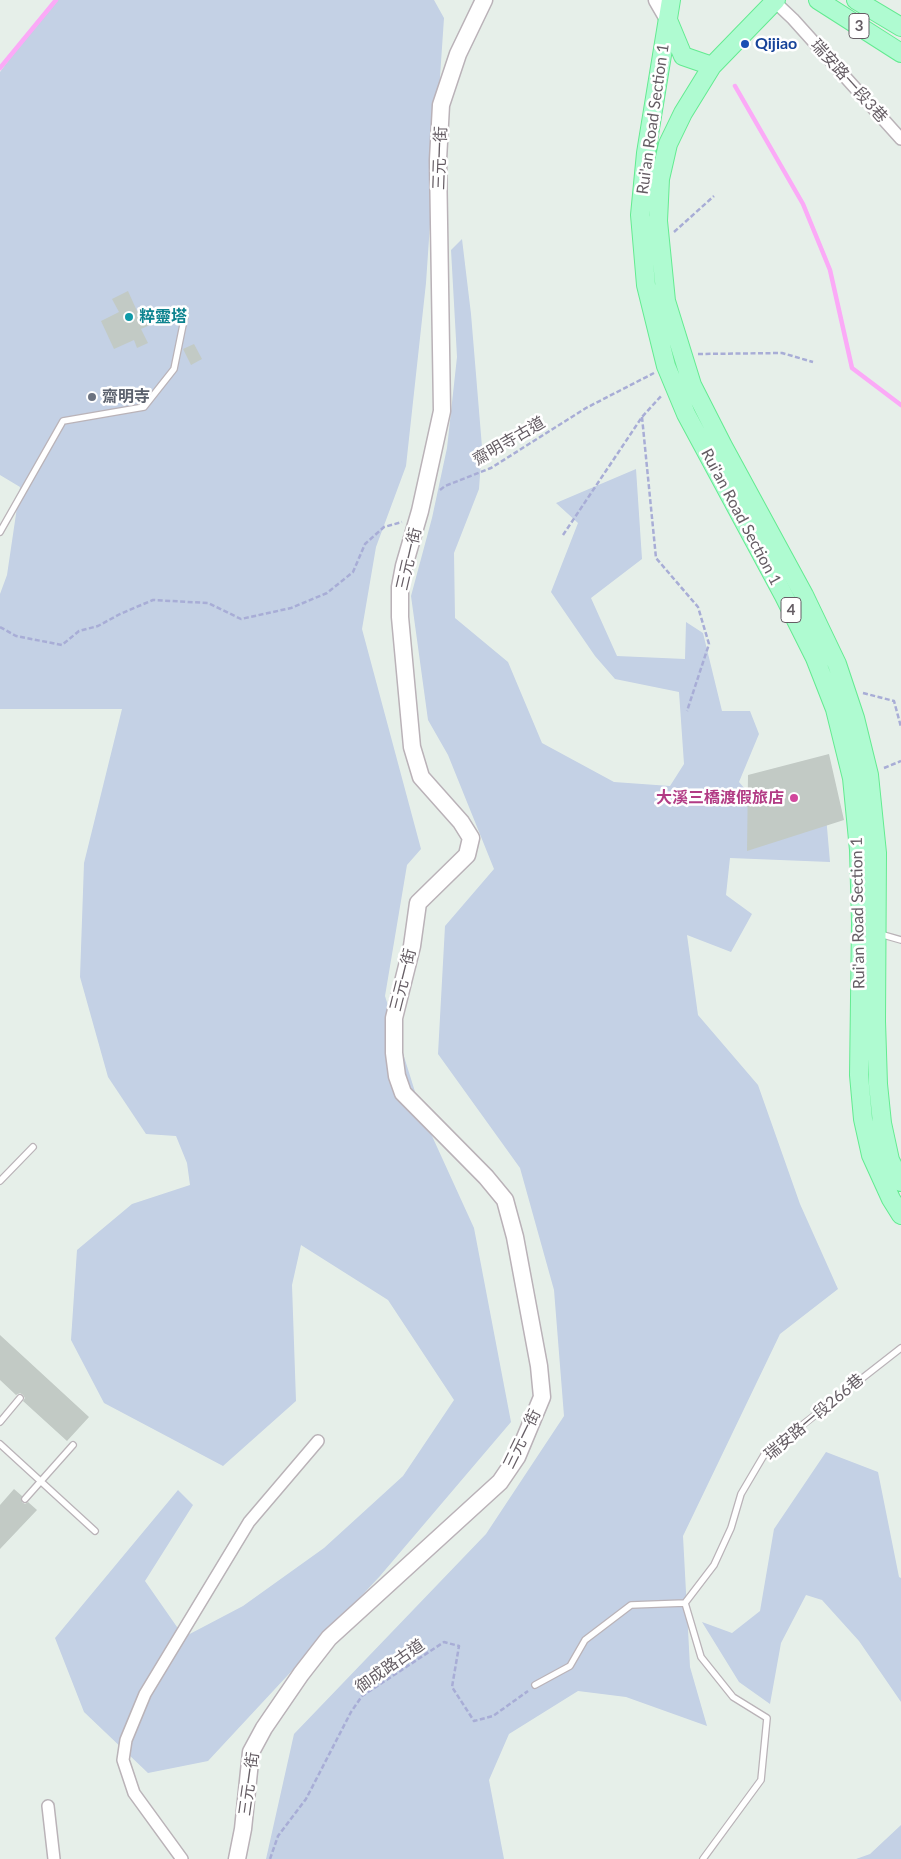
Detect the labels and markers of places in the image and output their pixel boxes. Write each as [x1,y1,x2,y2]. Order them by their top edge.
place label: Qijiao [755,34,797,54]
marker: Qijiao [739,38,751,50]
place label: 粹靈塔 [139,307,187,327]
marker: 粹靈塔 [123,311,135,323]
place label: 齋明寺 [102,387,150,407]
marker: 齋明寺 [86,391,98,403]
place label: 大溪三橋渡假旅店 [656,788,784,808]
marker: 大溪三橋渡假旅店 [788,792,800,804]

